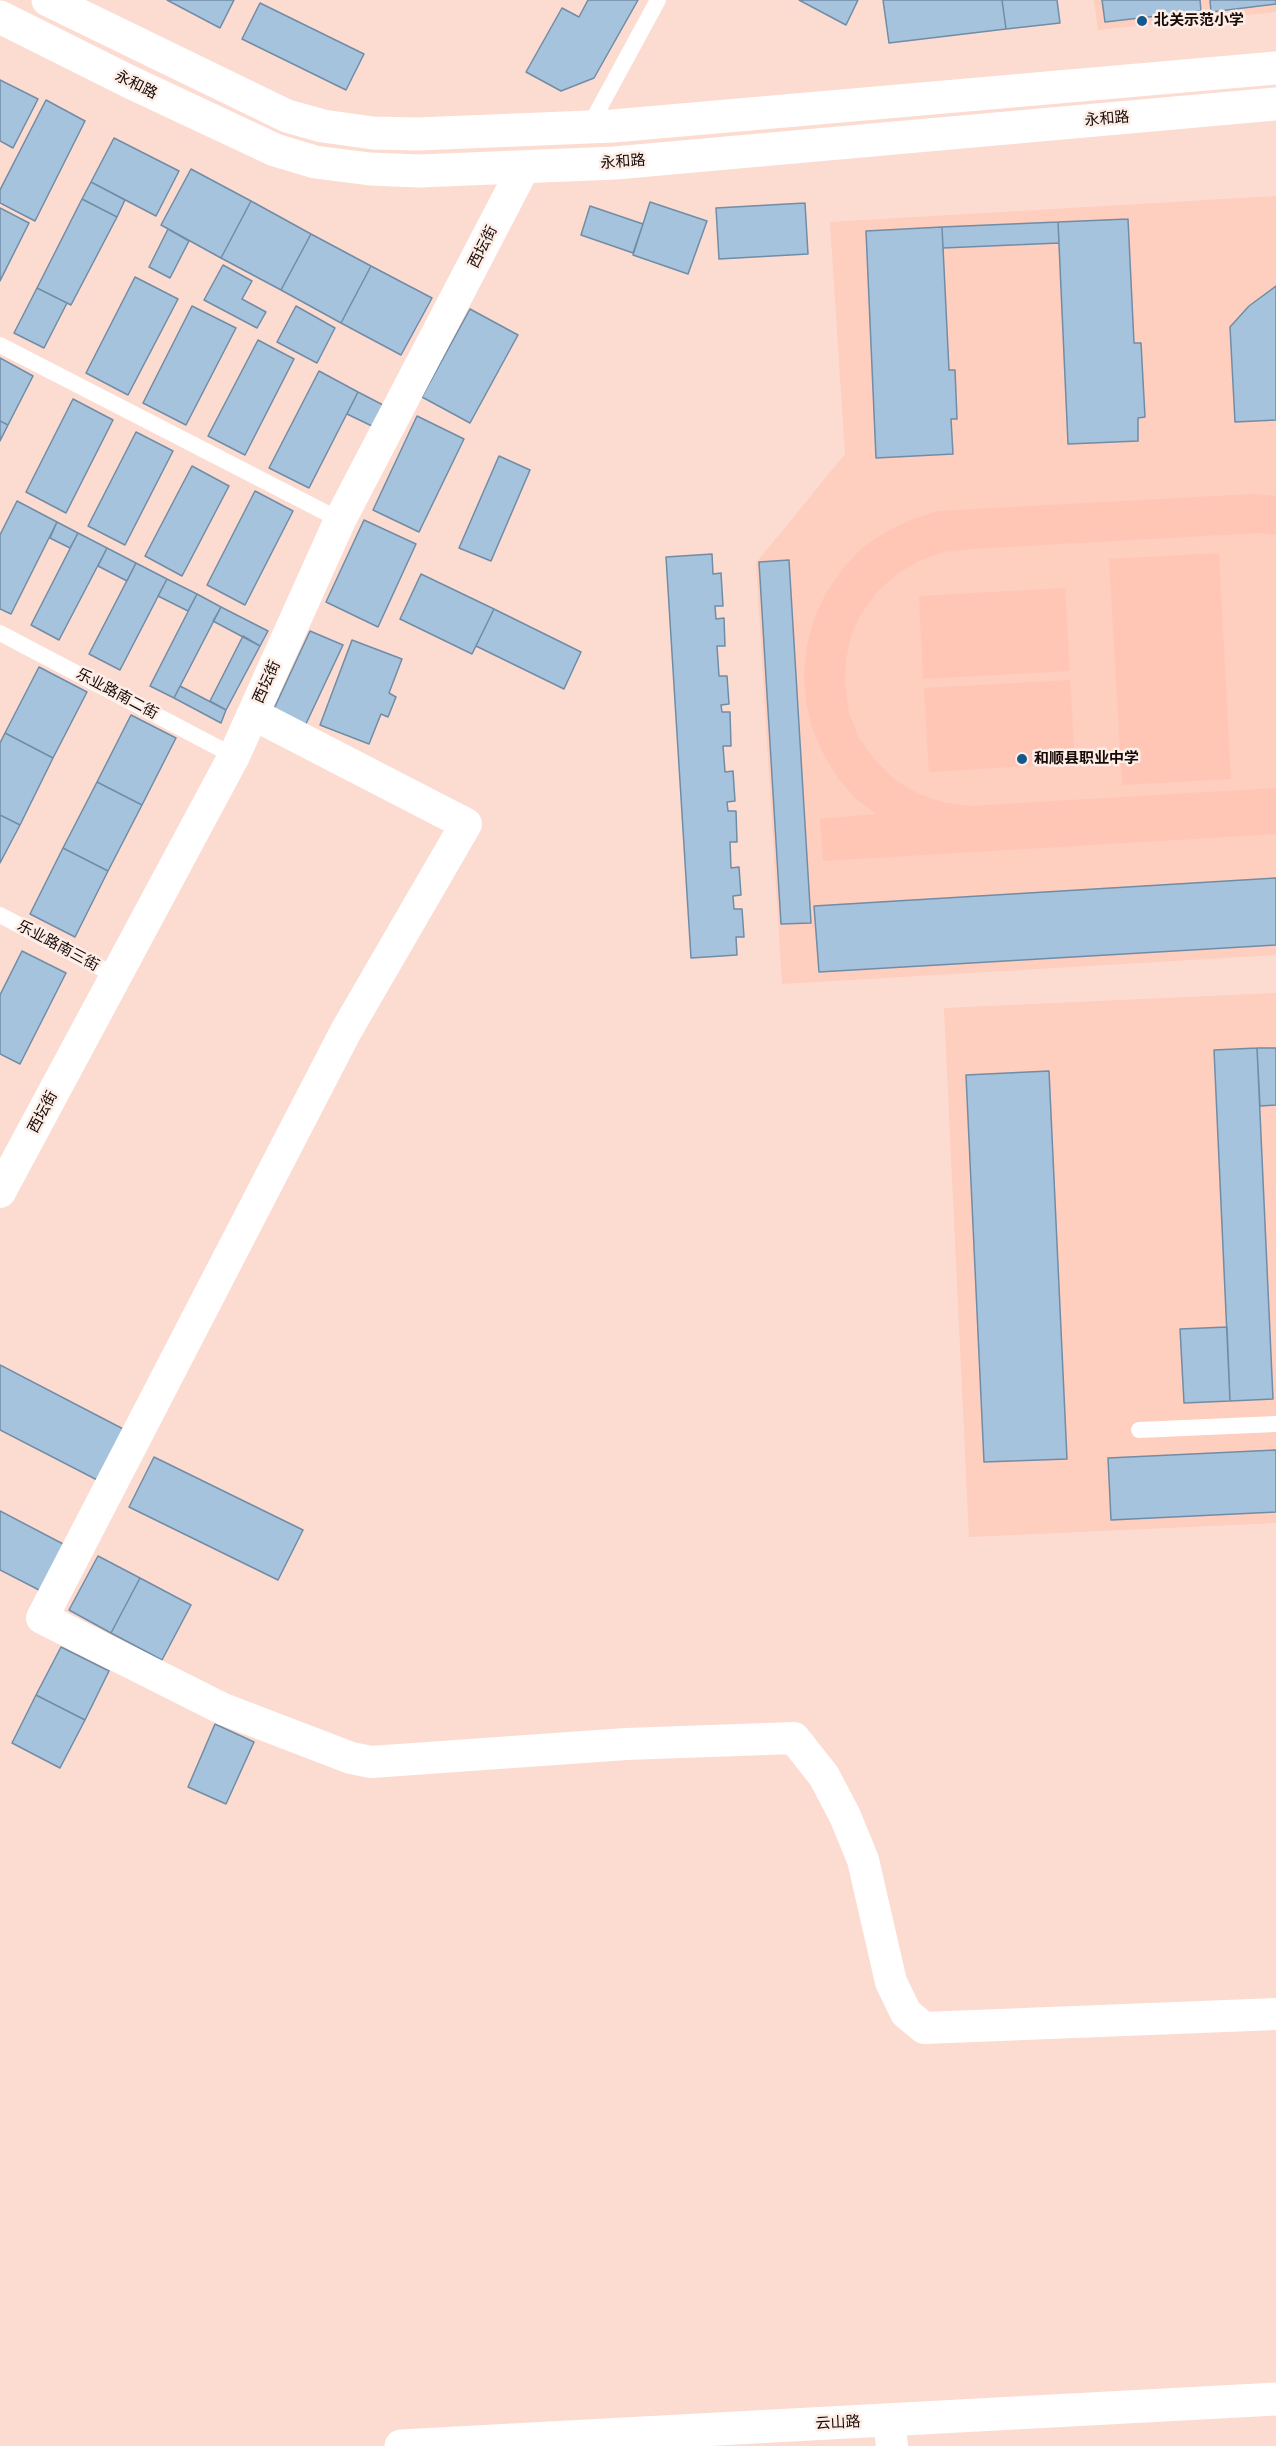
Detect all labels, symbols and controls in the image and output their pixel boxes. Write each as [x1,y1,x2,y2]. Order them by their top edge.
place label: 北关示范小学 [1154,12,1244,30]
marker: 北关示范小学 [1135,14,1149,28]
street label: 永和路 [112,67,160,103]
street label: 永和路 [1084,108,1130,130]
street label: 永和路 [600,151,646,173]
street label: 西坛街 [465,223,501,271]
street label: 西坛街 [250,658,284,706]
street label: 乐业路南二街 [73,665,161,723]
place label: 和顺县职业中学 [1034,750,1139,768]
marker: 和顺县职业中学 [1015,752,1029,766]
street label: 乐业路南三街 [14,917,102,975]
street label: 西坛街 [24,1088,62,1136]
street label: 云山路 [815,2413,861,2433]

